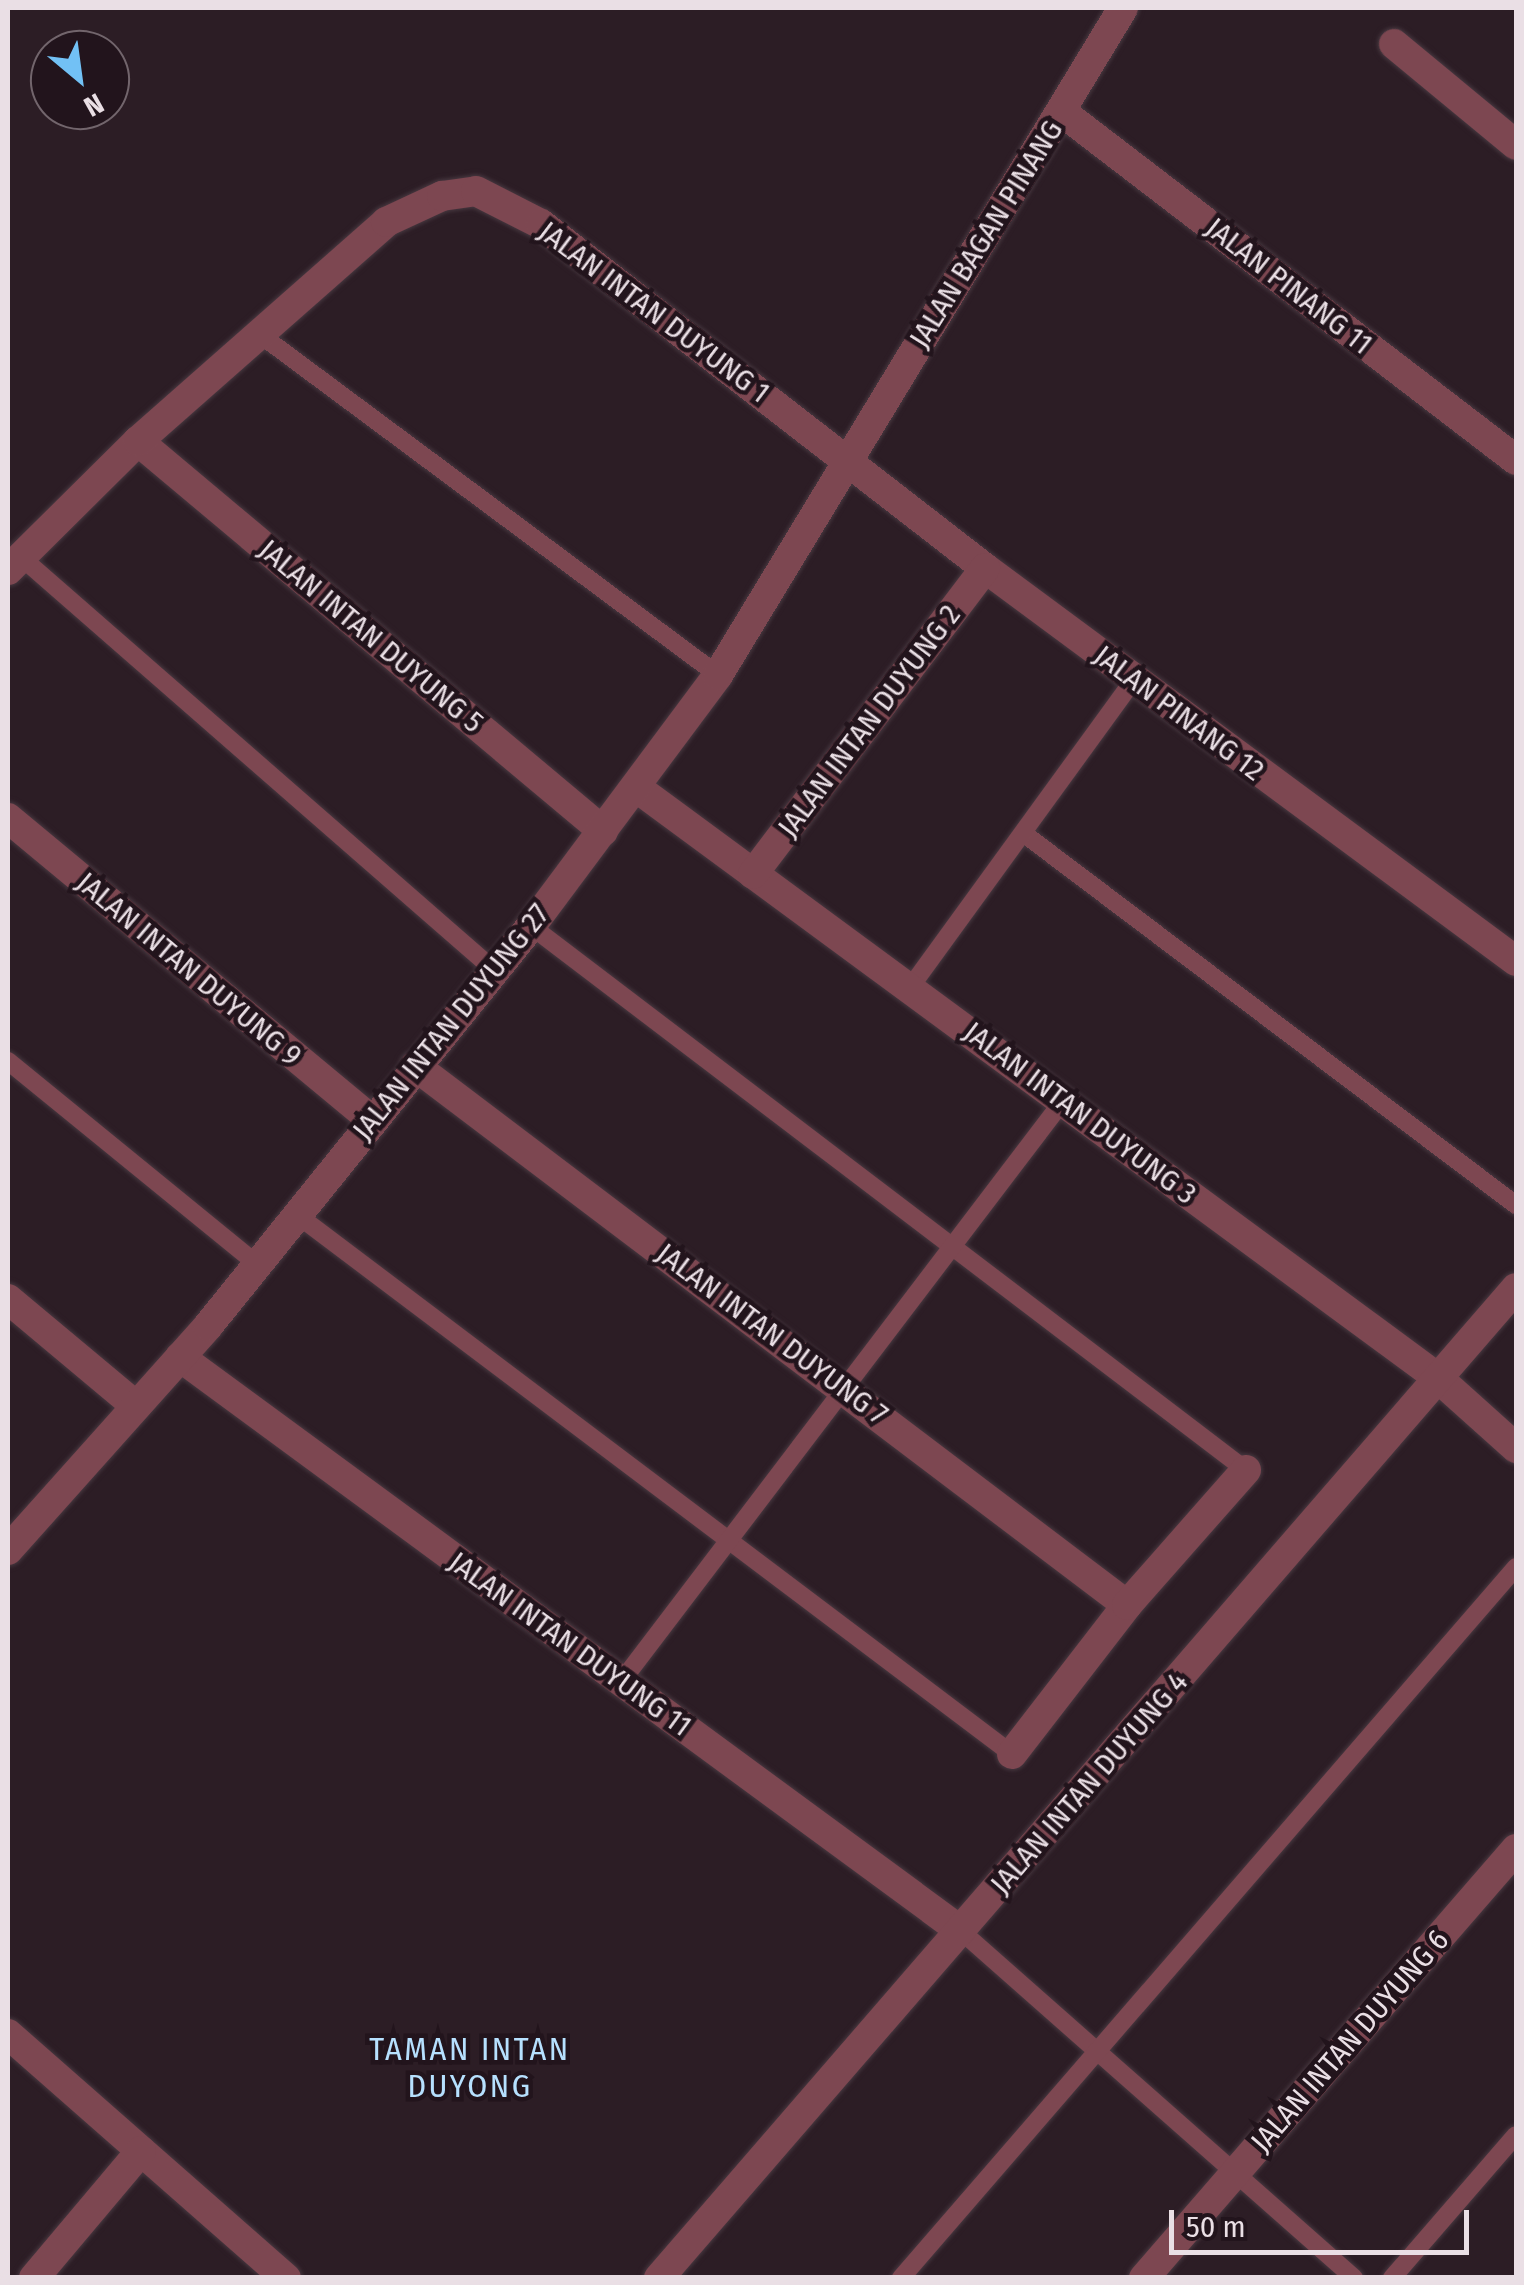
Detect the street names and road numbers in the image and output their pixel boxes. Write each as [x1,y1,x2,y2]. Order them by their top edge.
street label: JALAN BAGAN PINANG [902,114,1070,354]
street label: JALAN PINANG 11 [1199,210,1379,362]
street label: JALAN INTAN DUYUNG 1 [532,213,776,411]
street label: JALAN INTAN DUYUNG 5 [252,532,490,740]
street label: JALAN INTAN DUYUNG 2 [770,598,968,844]
street label: JALAN PINANG 12 [1087,637,1271,789]
street label: JALAN INTAN DUYUNG 9 [69,864,309,1074]
street label: JALAN INTAN DUYUNG 27 [345,897,557,1147]
street label: JALAN INTAN DUYUNG 3 [957,1014,1203,1212]
street label: JALAN INTAN DUYUNG 7 [649,1235,895,1433]
street label: JALAN INTAN DUYUNG 11 [442,1544,698,1744]
street label: JALAN INTAN DUYUNG 4 [983,1665,1195,1901]
street label: JALAN INTAN DUYUNG 6 [1244,1922,1456,2160]

